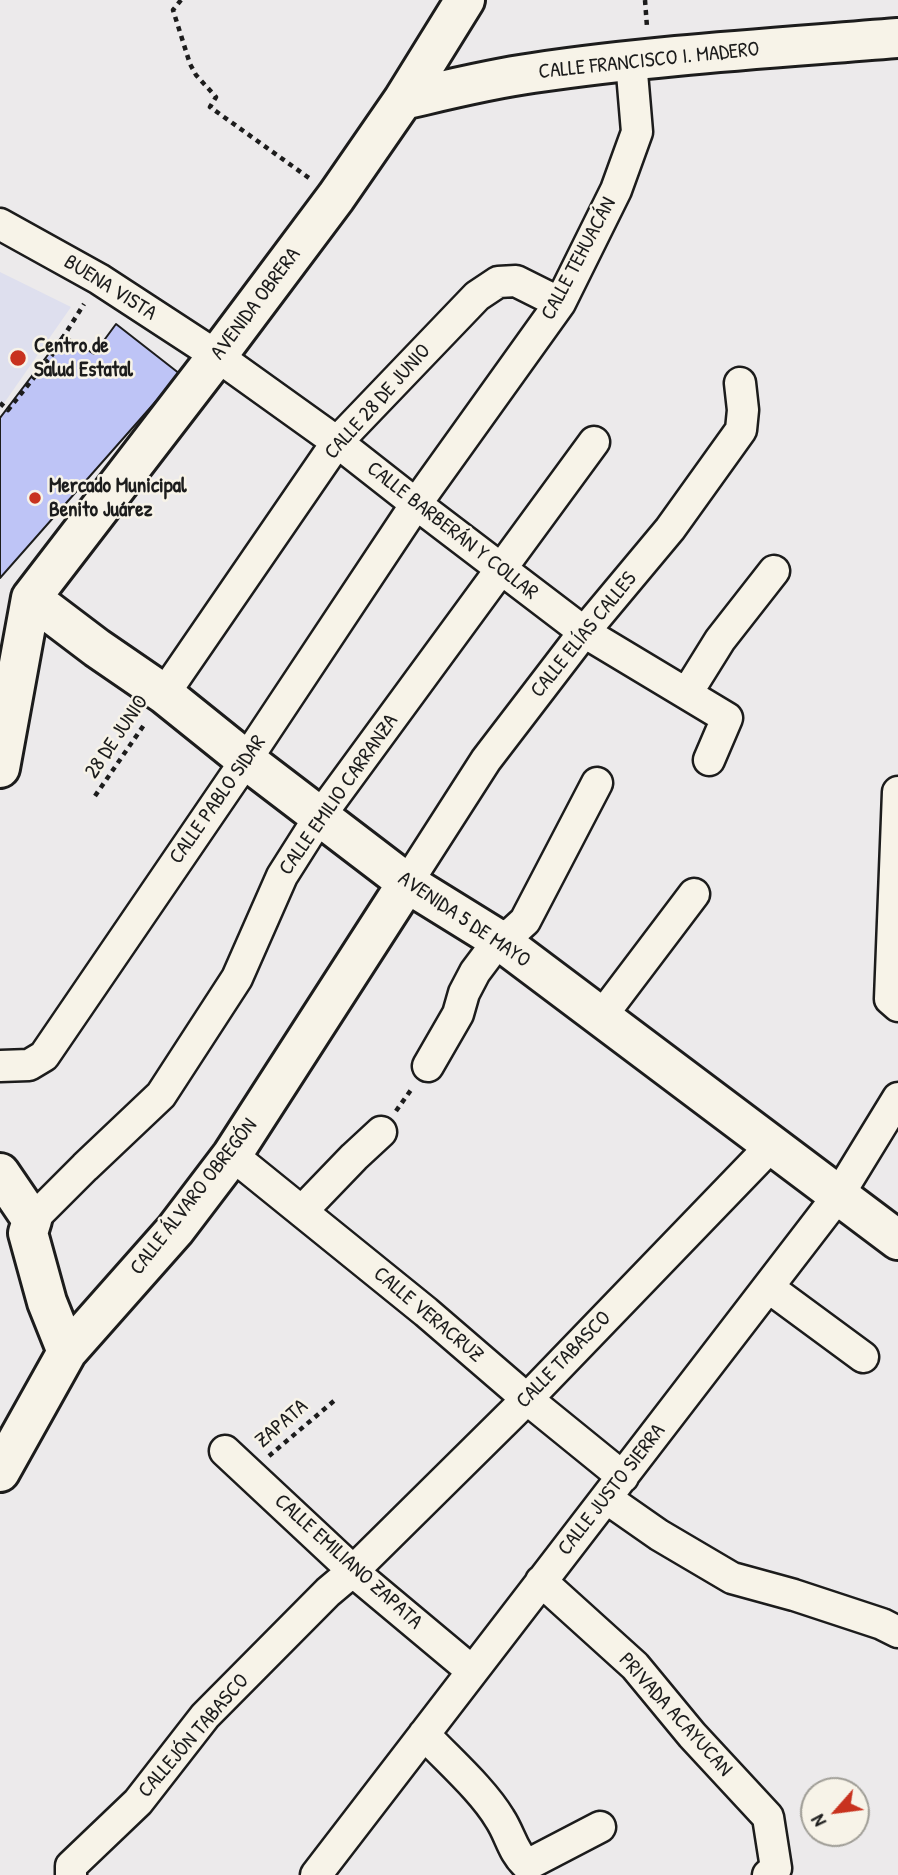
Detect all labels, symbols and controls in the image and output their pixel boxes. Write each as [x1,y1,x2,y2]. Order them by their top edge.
street label: CALLE FRANCISCO I. MADERO [537,37,761,85]
street label: CALLE TEHUACÁN [536,193,622,325]
street label: AVENIDA OBRERA [206,243,306,365]
street label: BUENA VISTA [59,250,161,326]
place label: Centro de Salud Estatal [34,333,133,383]
street label: CALLE 28 DE JUNIO [320,339,436,465]
marker: Centro de Salud Estatal [8,348,28,368]
street label: CALLE BARBERÁN Y COLLAR [361,456,543,606]
place label: Mercado Municipal Benito Juárez [49,473,187,523]
marker: Mercado Municipal Benito Juárez [27,490,43,506]
street label: CALLE ELÍAS CALLES [526,567,642,703]
street label: 28 DE JUNIO [80,691,154,783]
street label: CALLE EMILIO CARRANZA [274,710,404,880]
street label: CALLE PABLO SIDAR [164,731,272,869]
street label: AVENIDA 5 DE MAYO [393,866,535,974]
street label: CALLE ÁLVARO OBREGÓN [125,1114,263,1280]
street label: CALLE VERACRUZ [368,1262,488,1368]
street label: CALLE TABASCO [511,1306,617,1414]
street label: ZAPATA [251,1394,313,1454]
street label: CALLE JUSTO SIERRA [553,1419,671,1561]
street label: CALLE EMILIANO ZAPATA [269,1489,427,1635]
street label: PRIVADA ACAYUCAN [613,1648,737,1782]
street label: CALLEJÓN TABASCO [133,1669,255,1803]
north arrow [800,1777,870,1847]
text: N [804,1810,832,1831]

